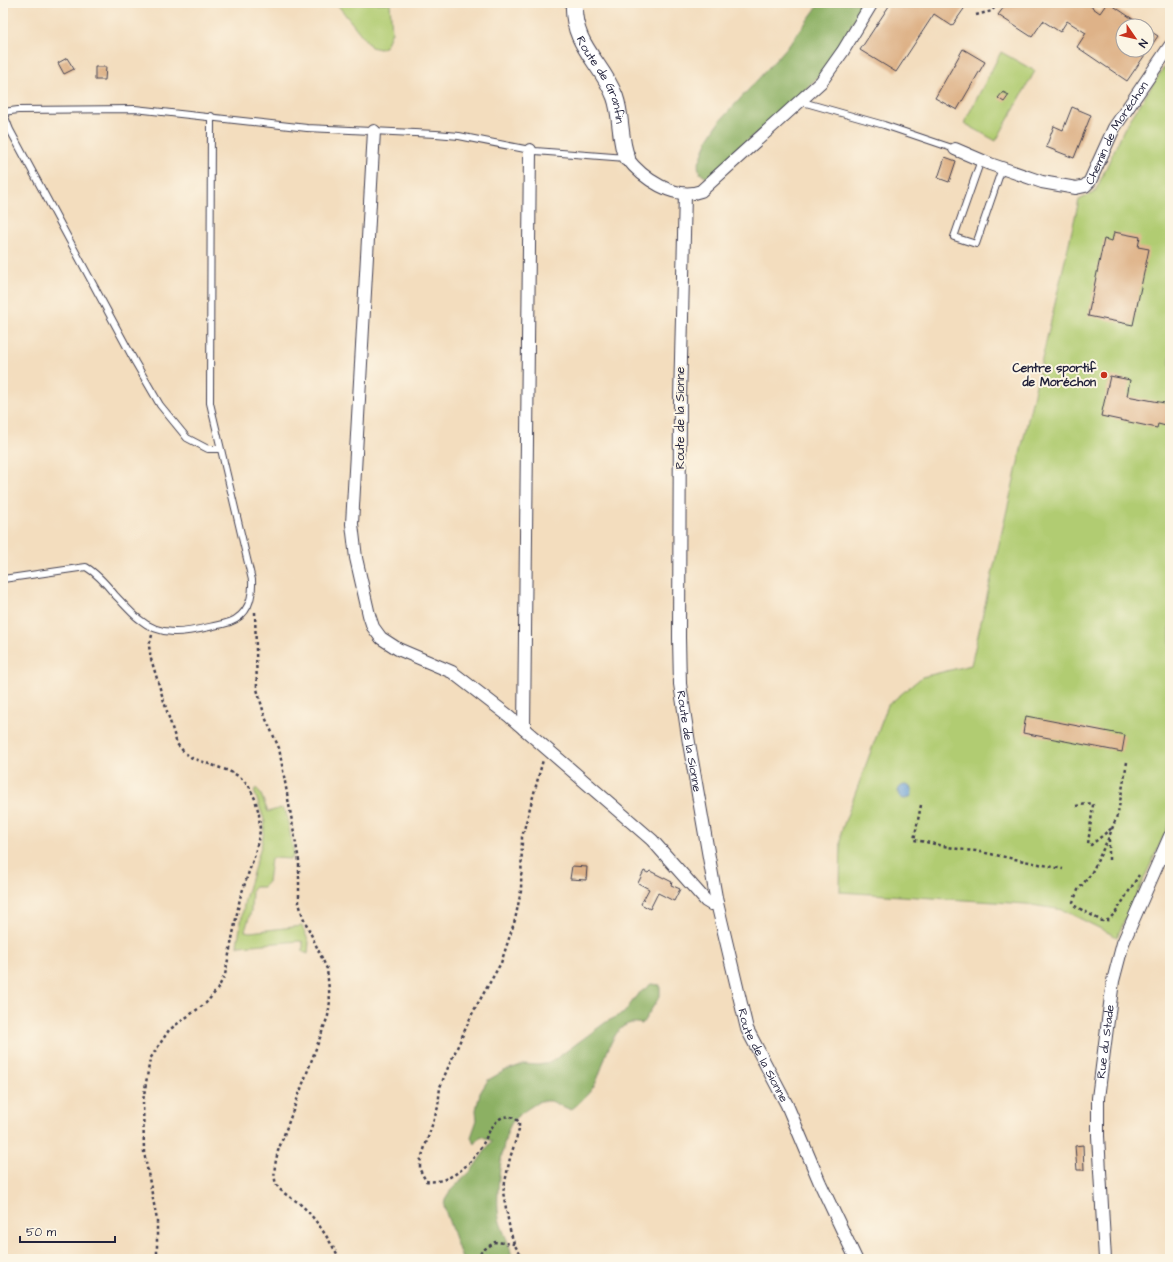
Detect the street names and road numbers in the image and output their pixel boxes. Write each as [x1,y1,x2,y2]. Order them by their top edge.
street label: Route de Granfin [572,33,628,125]
street label: Chemin de Moréchon [1081,78,1153,188]
street label: Route de la Sionne [672,366,689,469]
street label: Route de la Sionne [672,689,706,794]
street label: Rue du Stade [1093,1003,1119,1080]
street label: Route de la Sionne [733,1007,792,1106]

